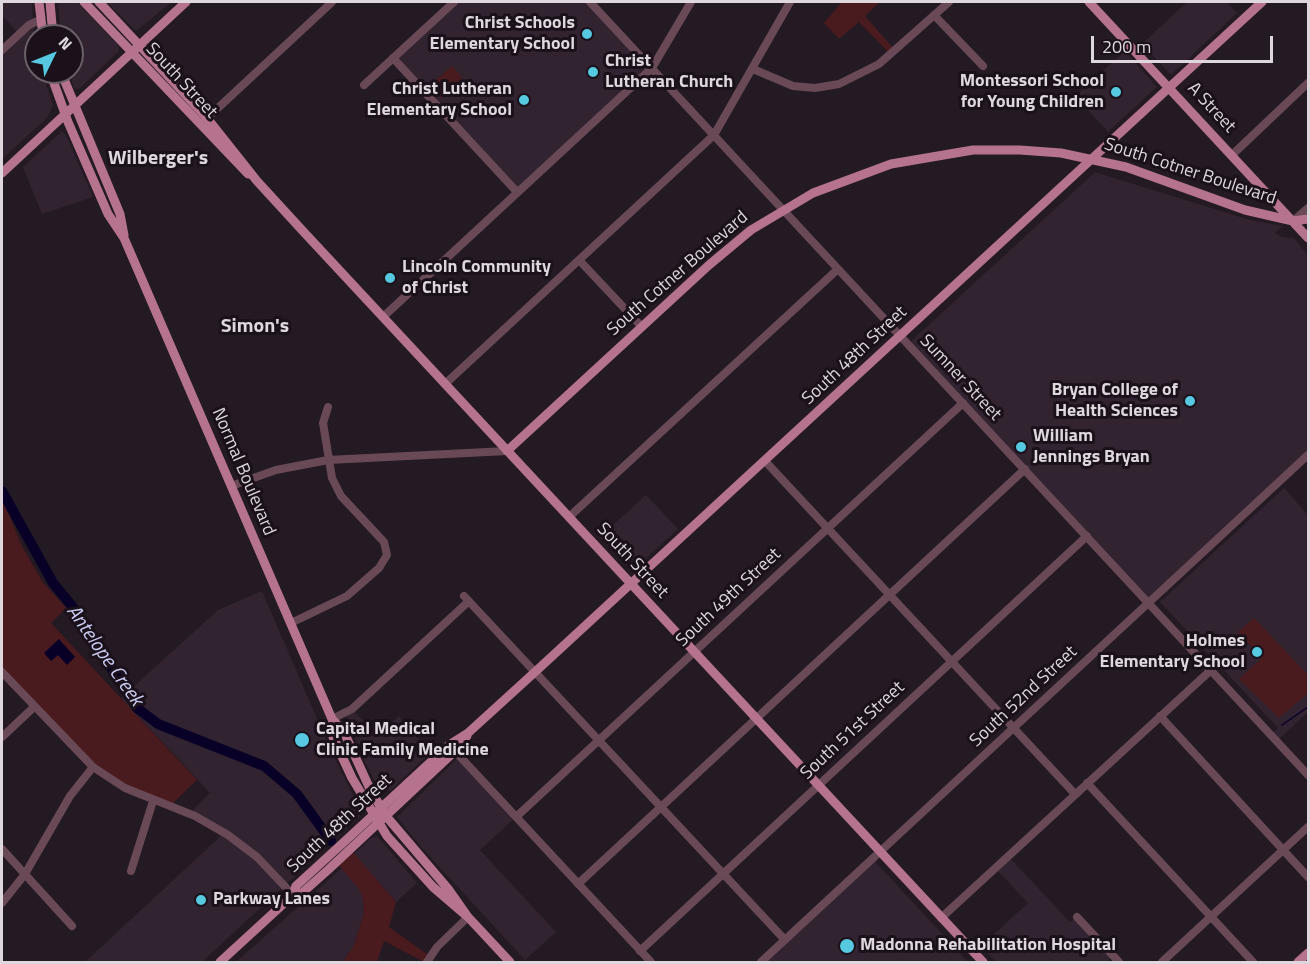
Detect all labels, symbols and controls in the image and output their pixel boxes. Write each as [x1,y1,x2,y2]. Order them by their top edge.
place label: Christ Schools Elementary School [430,13,575,56]
north arrow [24,24,84,84]
scale bar [1094,24,1276,62]
marker: Christ Schools Elementary School [580,27,594,41]
text: N [53,31,78,55]
text: 200 m [1102,33,1151,60]
street label: South Street [141,39,221,123]
place label: Christ Lutheran Church [605,51,733,94]
marker: Christ Lutheran Church [586,65,600,79]
place label: Montessori School for Young Children [960,71,1104,113]
street label: A Street [1182,78,1240,138]
place label: Christ Lutheran Elementary School [367,79,512,122]
marker: Montessori School for Young Children [1109,85,1123,99]
marker: Christ Lutheran Elementary School [517,93,531,107]
street label: South Cotner Boulevard [1101,134,1279,210]
district label: Wilberger's [108,147,208,171]
street label: South Cotner Boulevard [603,207,753,341]
place label: Lincoln Community of Christ [402,257,551,300]
marker: Lincoln Community of Christ [383,271,397,285]
street label: South 48th Street [798,302,912,410]
district label: Simon's [221,315,289,339]
street label: Sumner Street [915,331,1005,425]
place label: Bryan College of Health Sciences [1052,380,1178,422]
marker: Bryan College of Health Sciences [1183,394,1197,408]
street label: Normal Boulevard [206,405,280,539]
place label: William Jennings Bryan [1033,426,1150,468]
marker: William Jennings Bryan [1014,440,1028,454]
street label: South Street [592,519,672,603]
street label: South 49th Street [672,544,786,652]
water label: Antelope Creek [60,601,148,711]
place label: Holmes Elementary School [1100,631,1245,674]
street label: South 52nd Street [966,642,1082,752]
marker: Holmes Elementary School [1250,645,1264,659]
street label: South 51st Street [797,677,909,785]
place label: Capital Medical Clinic Family Medicine [316,719,489,762]
marker: Capital Medical Clinic Family Medicine [293,731,311,749]
street label: South 48th Street [283,770,397,878]
place label: Parkway Lanes [213,889,330,911]
marker: Parkway Lanes [194,893,208,907]
place label: Madonna Rehabilitation Hospital [860,935,1116,957]
marker: Madonna Rehabilitation Hospital [838,937,856,955]

